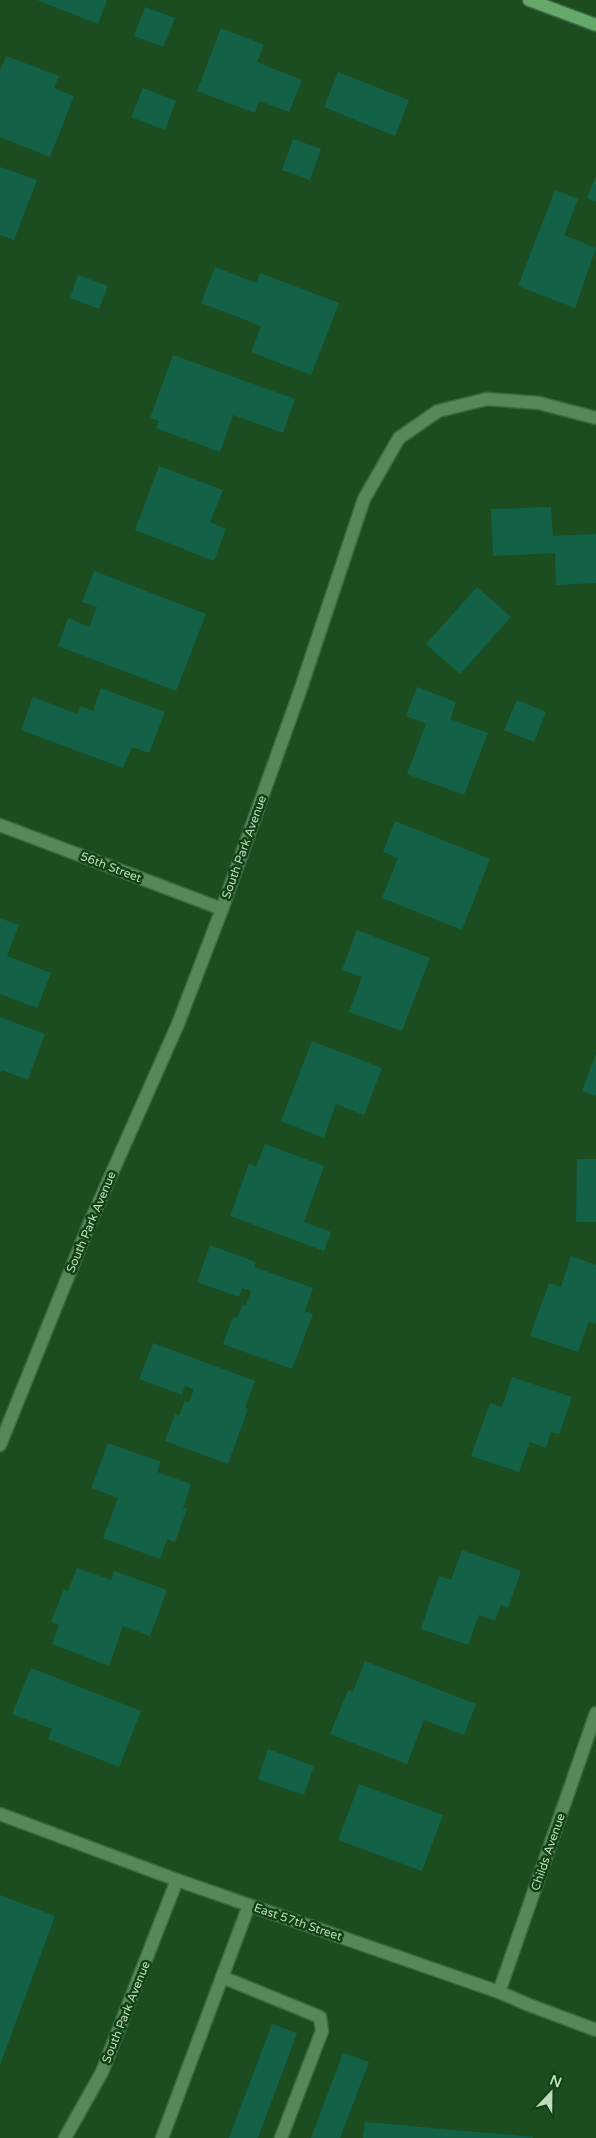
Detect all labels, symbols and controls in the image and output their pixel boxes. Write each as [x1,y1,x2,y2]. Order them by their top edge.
street label: South Park Avenue [219,793,269,900]
street label: 56th Street [78,849,144,885]
street label: South Park Avenue [63,1169,119,1275]
street label: Childs Avenue [528,1811,568,1893]
street label: East 57th Street [252,1900,344,1944]
street label: South Park Avenue [99,1959,153,2065]
north arrow [526,2068,576,2118]
text: N [547,2071,564,2091]

